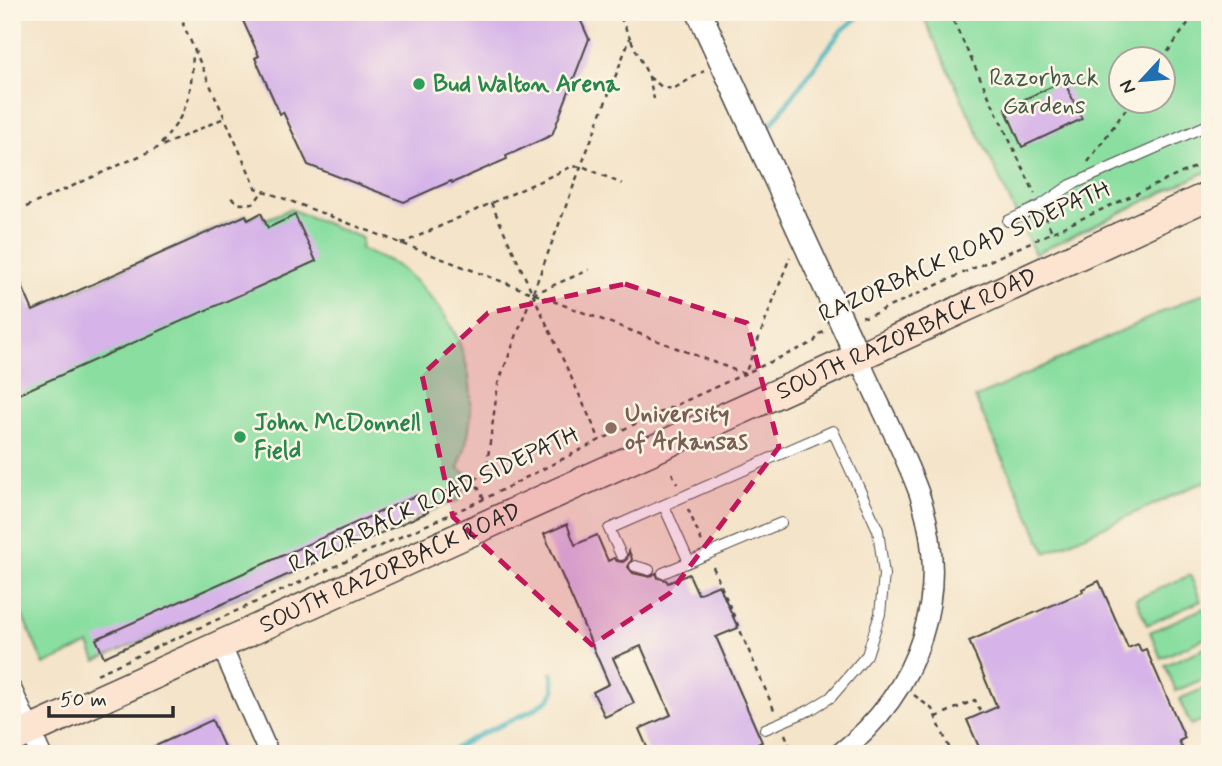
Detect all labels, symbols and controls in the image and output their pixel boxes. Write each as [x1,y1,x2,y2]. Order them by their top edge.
north arrow [1106,46,1176,116]
park label: Razorback Gardens [989,63,1099,122]
place label: Bud Walton Arena [433,69,620,100]
marker: Bud Walton Arena [411,76,427,92]
text: N [1114,76,1142,98]
street label: RAZORBACK ROAD SIDEPATH [814,173,1116,331]
street label: SOUTH RAZORBACK ROAD [771,261,1042,407]
place label: University of Arkansas [625,399,748,458]
place label: John McDonnell Field [254,408,421,467]
street label: RAZORBACK ROAD SIDEPATH [284,419,584,581]
marker: University of Arkansas [603,420,619,436]
marker: John McDonnell Field [232,429,248,445]
street label: SOUTH RAZORBACK ROAD [255,496,526,641]
scale bar [49,675,173,719]
text: 50 m [60,686,107,714]

